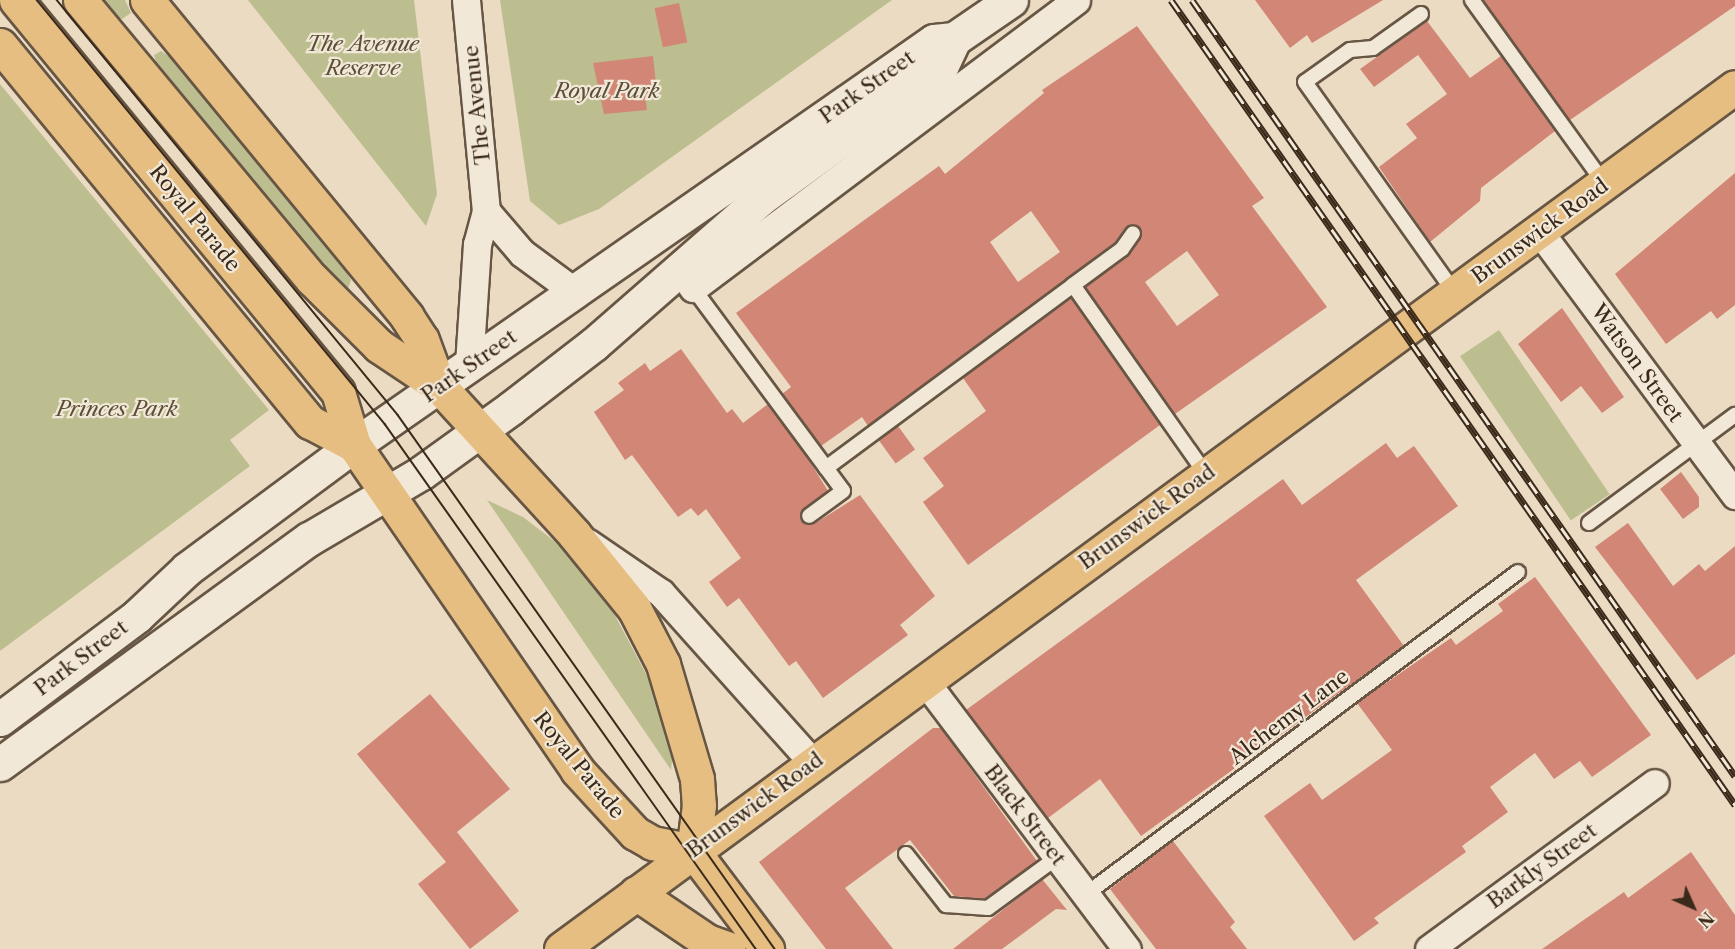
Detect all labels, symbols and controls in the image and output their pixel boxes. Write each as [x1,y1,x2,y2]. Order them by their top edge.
park label: The Avenue Reserve [307,31,419,81]
street label: The Avenue [458,44,496,166]
street label: Park Street [814,45,920,129]
park label: Royal Park [554,78,660,104]
street label: Royal Parade [144,159,246,277]
street label: Brunswick Road [1467,173,1613,289]
street label: Watson Street [1586,299,1688,427]
street label: Park Street [416,324,522,408]
park label: Princes Park [56,396,178,422]
street label: Brunswick Road [1074,459,1220,575]
street label: Park Street [29,615,133,701]
street label: Alchemy Lane [1224,664,1354,770]
street label: Royal Parade [528,706,630,824]
street label: Brunswick Road [682,747,828,863]
street label: Black Street [979,759,1071,871]
street label: Barkly Street [1482,818,1602,914]
north arrow [1663,877,1723,937]
text: N [1694,908,1718,932]

